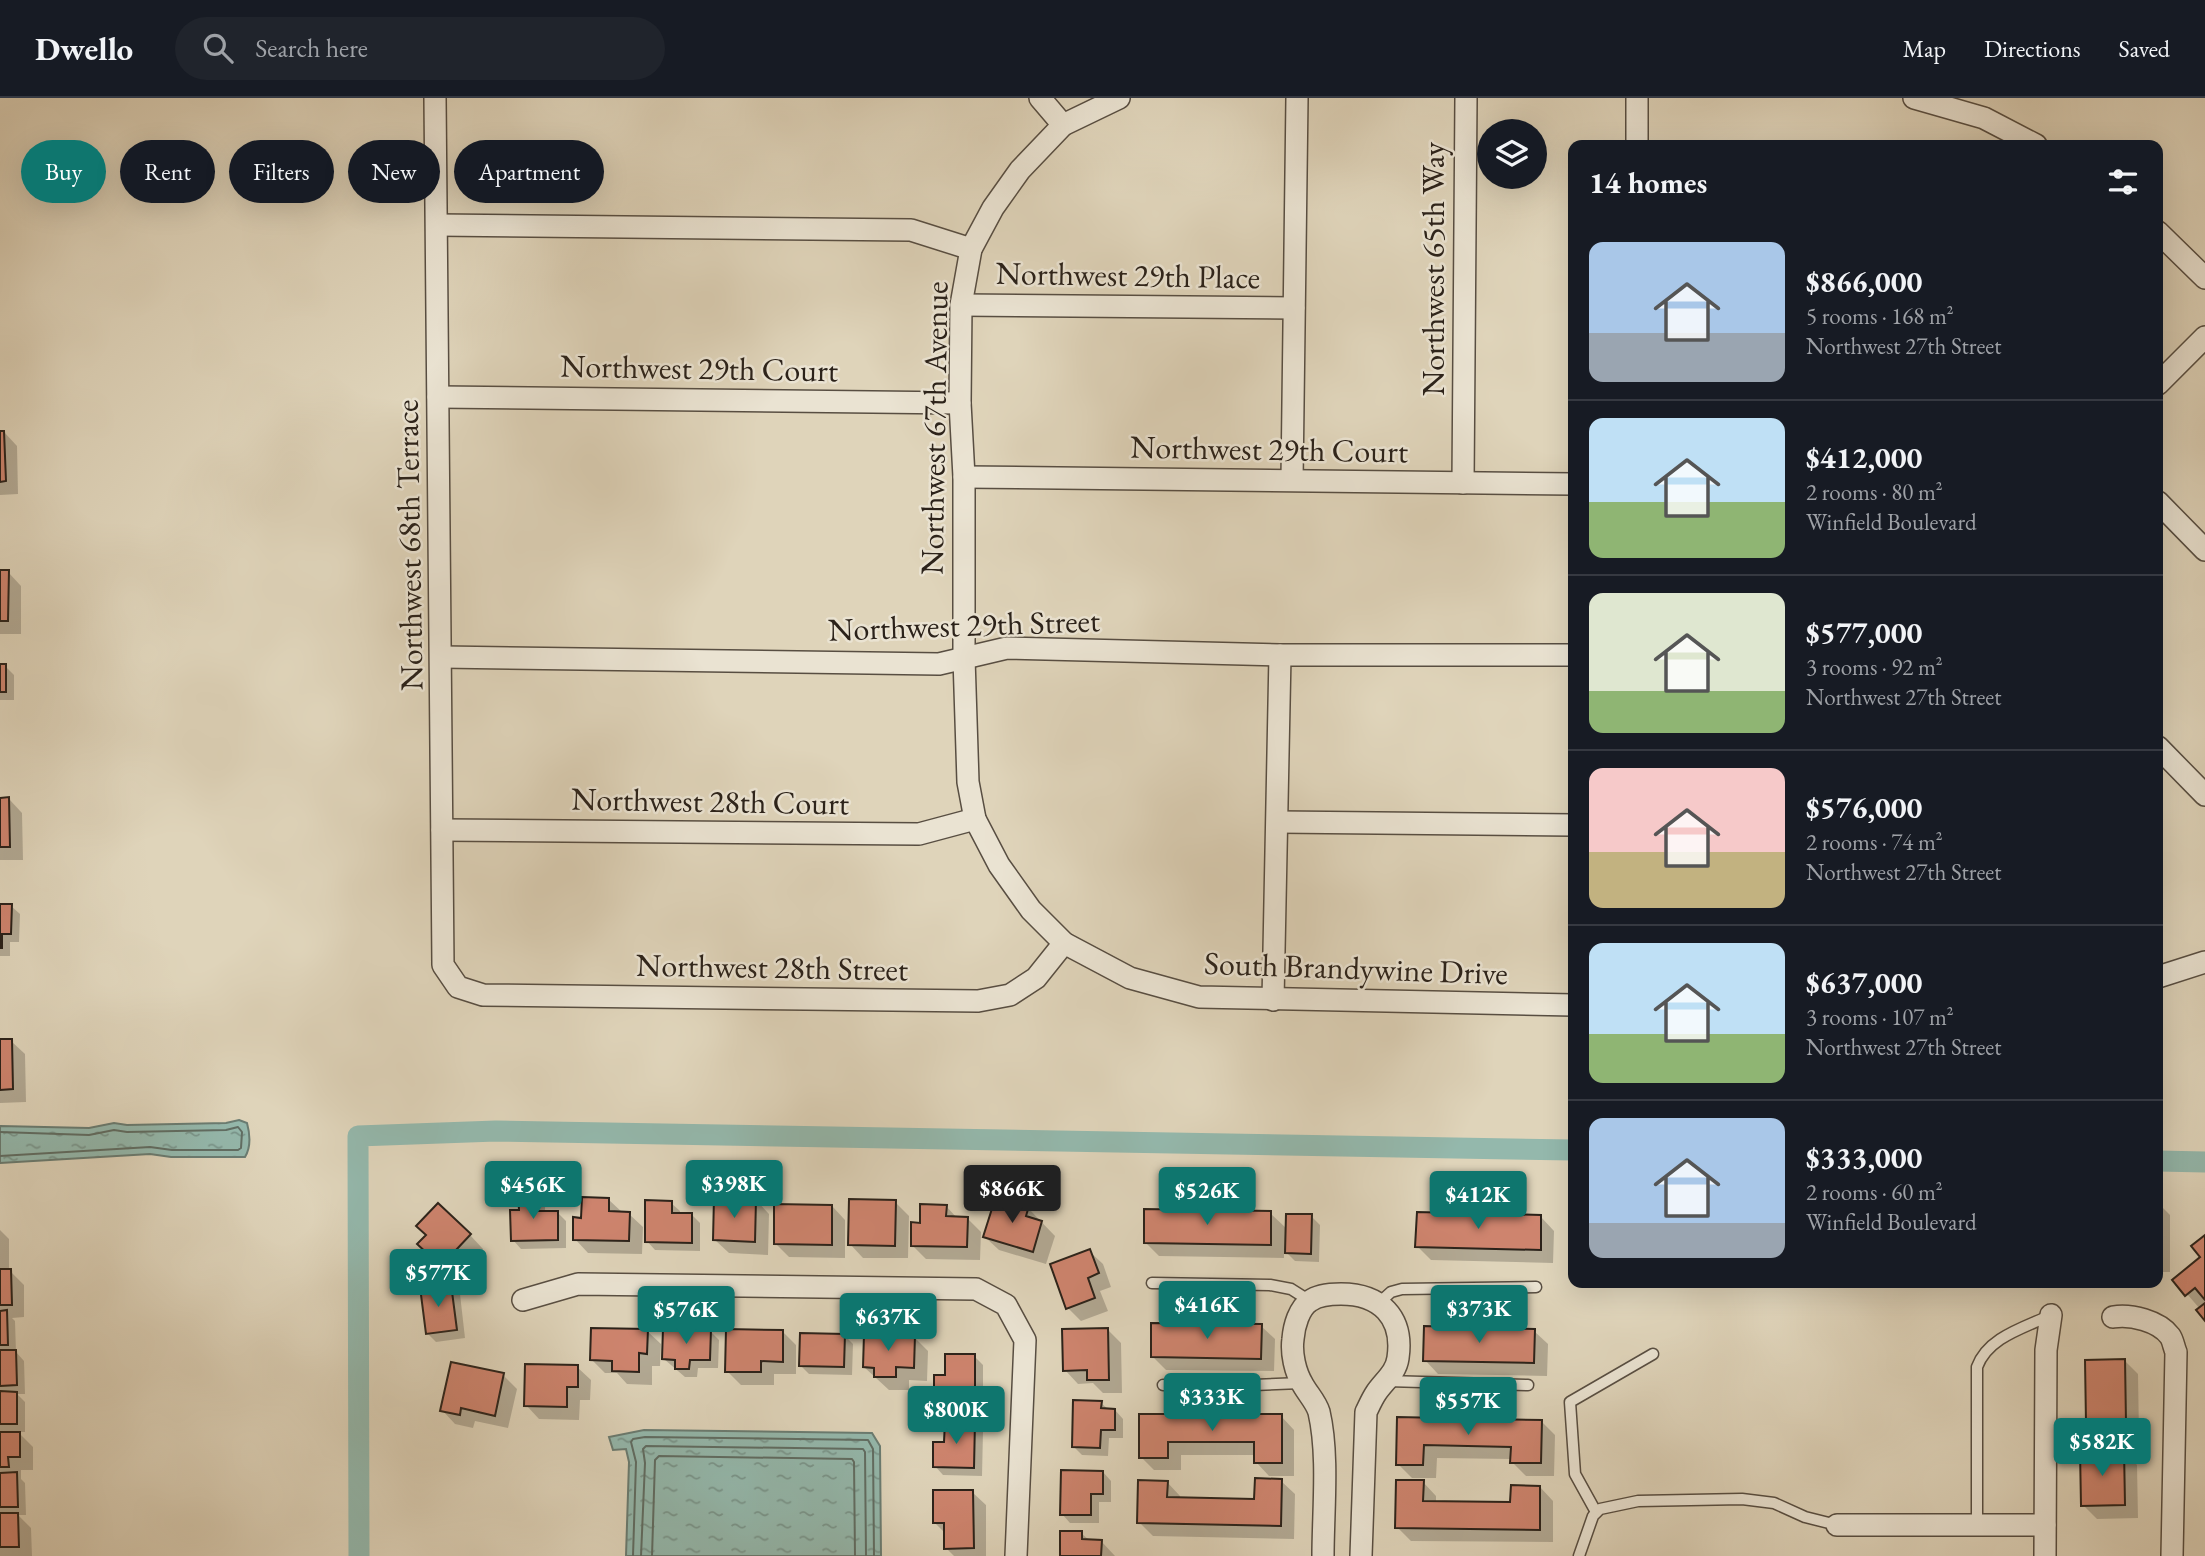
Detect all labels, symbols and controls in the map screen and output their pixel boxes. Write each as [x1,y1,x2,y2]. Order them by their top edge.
search box [175,17,665,80]
text: Dwello [35,27,133,70]
icon: search [199,29,237,67]
text: Search here [255,31,368,65]
text: Map [1903,33,1946,64]
text: Directions [1984,33,2081,64]
text: Saved [2119,33,2170,64]
map controls [1477,119,1547,189]
button: layers [1477,119,1547,189]
chip: Buy [21,140,106,203]
chip: Rent [120,140,215,203]
chip: Filters [229,140,334,203]
chip: New [348,140,440,203]
chip: Apartment [454,140,604,203]
street label: Northwest 65th Way [1412,141,1454,396]
text: 14 homes [1589,163,1707,202]
icon: filters [2104,163,2142,201]
street label: Northwest 29th Place [995,252,1261,298]
text: $866,000 [1806,262,1922,301]
icon: home [1645,270,1729,354]
street label: Northwest 67th Avenue [910,281,958,575]
text: 5 rooms · 168 m² [1806,301,1954,331]
text: Northwest 27th Street [1806,331,2001,361]
street label: Northwest 29th Court [560,345,838,391]
street label: Northwest 68th Terrace [385,399,433,691]
street label: Northwest 29th Court [1130,426,1408,472]
text: $412,000 [1806,438,1922,477]
icon: home [1645,446,1729,530]
text: 2 rooms · 80 m² [1806,477,1943,507]
text: Winfield Boulevard [1806,507,1977,537]
street label: Northwest 29th Street [827,599,1101,651]
text: $577,000 [1806,613,1922,652]
icon: home [1645,621,1729,705]
text: 3 rooms · 92 m² [1806,652,1943,682]
text: Northwest 27th Street [1806,682,2001,712]
street label: Northwest 28th Court [571,778,849,824]
text: $576,000 [1806,788,1922,827]
icon: home [1645,796,1729,880]
text: 2 rooms · 74 m² [1806,827,1943,857]
text: Northwest 27th Street [1806,857,2001,887]
street label: South Brandywine Drive [1203,942,1509,994]
street label: Northwest 28th Street [636,944,908,990]
text: $637,000 [1806,963,1922,1002]
icon: home [1645,971,1729,1055]
text: 3 rooms · 107 m² [1806,1002,1954,1032]
text: Northwest 27th Street [1806,1032,2001,1062]
text: $333,000 [1806,1138,1922,1177]
icon: home [1645,1146,1729,1230]
pin: $398K [685,1160,783,1220]
pin: $456K [484,1162,582,1221]
pin: $866K [963,1166,1061,1225]
text: $398K [702,1168,766,1198]
pin: $526K [1158,1168,1256,1227]
text: $456K [501,1169,565,1199]
pin: $412K [1429,1172,1527,1231]
text: $866K [980,1173,1044,1203]
text: $526K [1175,1175,1239,1205]
text: 2 rooms · 60 m² [1806,1177,1943,1207]
text: $412K [1446,1179,1510,1209]
text: Winfield Boulevard [1806,1207,1977,1237]
pin: $577K [389,1250,487,1309]
text: $577K [406,1257,470,1287]
pin: $416K [1158,1282,1256,1341]
pin: $576K [637,1286,735,1346]
pin: $373K [1430,1286,1528,1345]
text: $416K [1175,1289,1239,1319]
text: $373K [1447,1293,1511,1323]
text: $576K [654,1294,718,1324]
pin: $637K [839,1294,937,1353]
text: $637K [856,1301,920,1331]
pin: $333K [1163,1374,1261,1433]
pin: $557K [1419,1378,1517,1437]
text: $333K [1180,1381,1244,1411]
text: $557K [1436,1385,1500,1415]
pin: $800K [907,1386,1005,1446]
text: $800K [924,1394,988,1424]
pin: $582K [2053,1418,2151,1478]
text: $582K [2070,1426,2134,1456]

